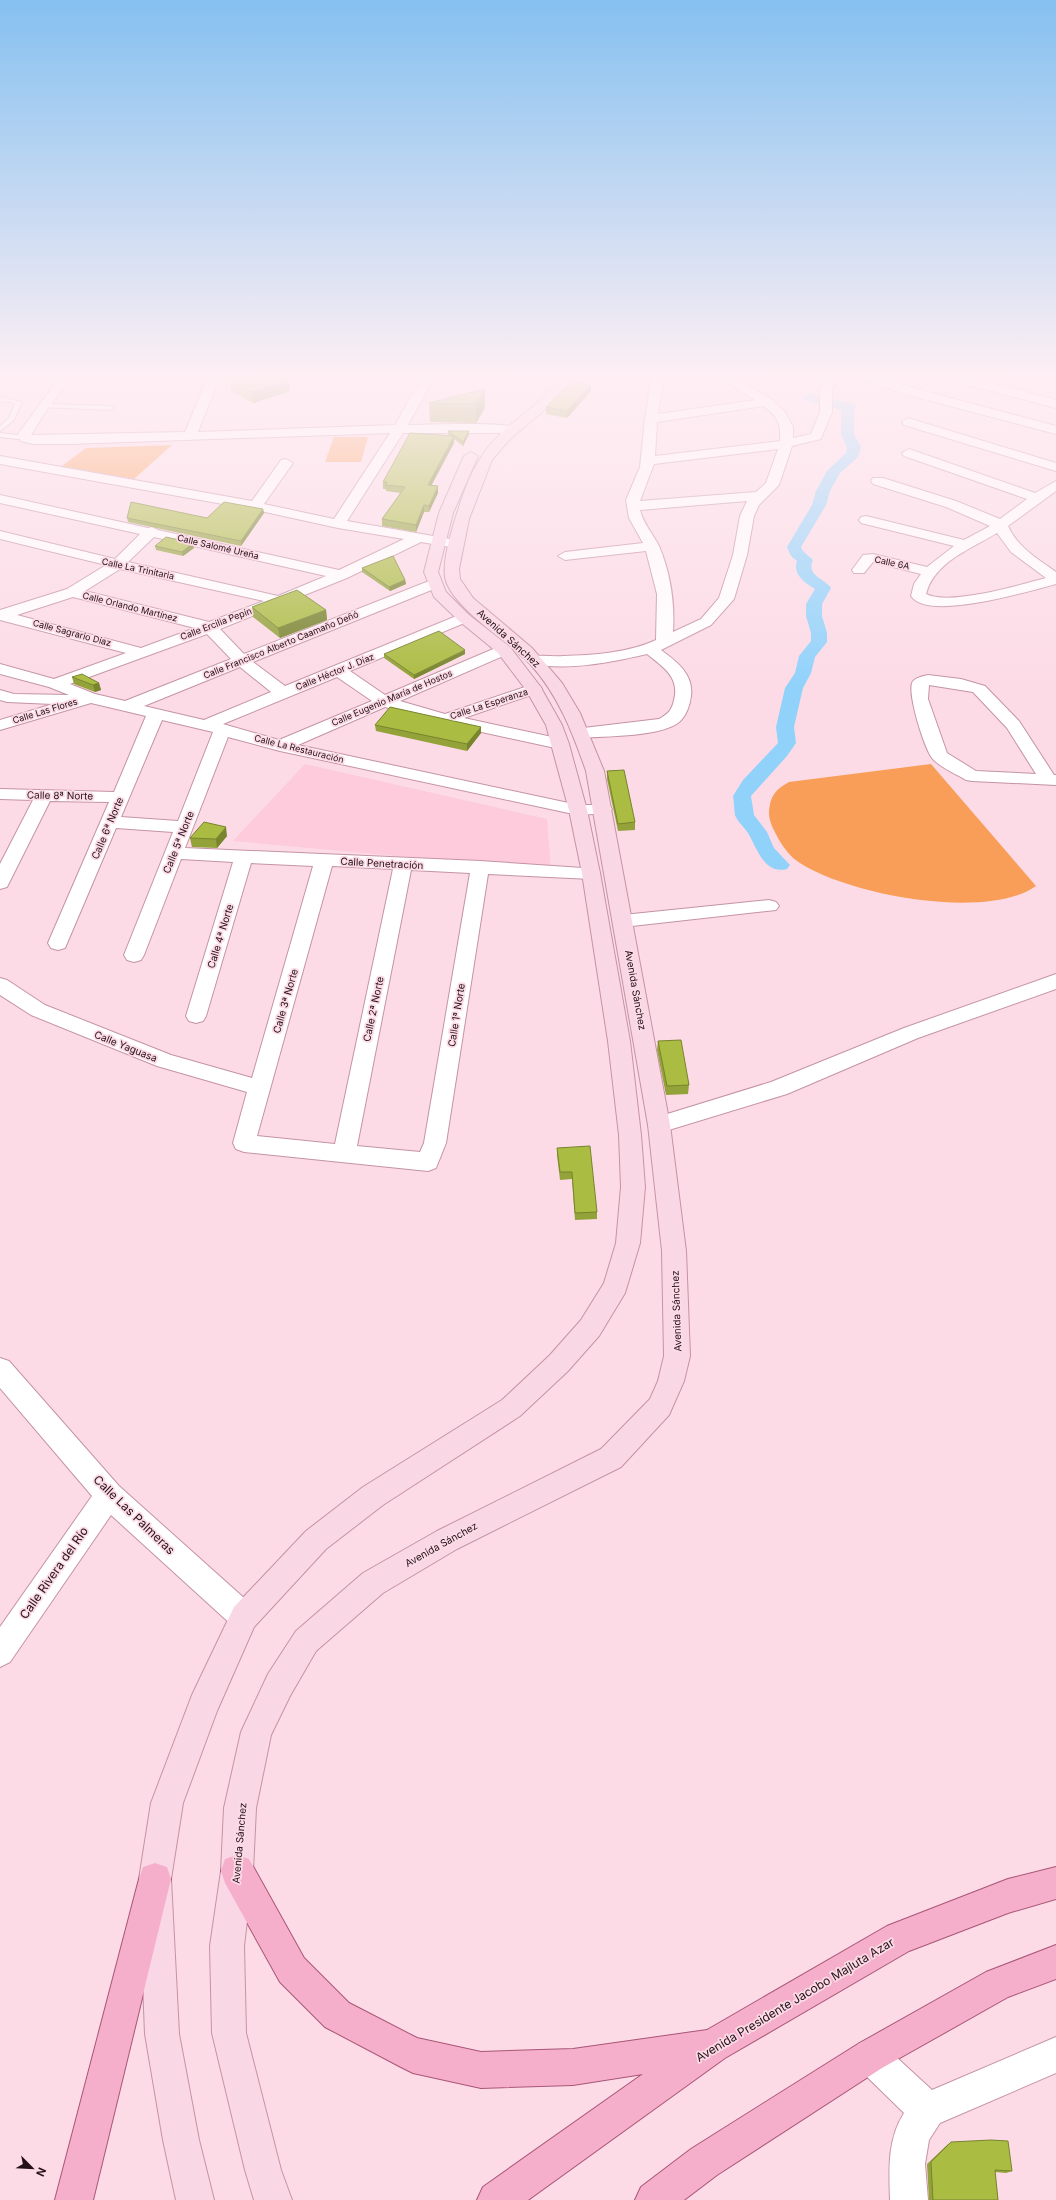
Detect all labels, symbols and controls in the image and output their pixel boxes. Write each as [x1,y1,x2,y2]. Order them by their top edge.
street label: Calle Salomé Ureña [176,532,260,561]
street label: Calle 6A [874,553,911,572]
street label: Calle La Trinitaria [101,555,175,582]
street label: Calle Orlando Martínez [82,589,179,624]
street label: Calle Ercilia Pepín [179,605,253,642]
street label: Avenida Sánchez [475,606,543,670]
street label: Calle Francisco Alberto Caamaño Deñó [202,608,360,681]
street label: Calle Sagrario Díaz [32,617,113,648]
street label: Calle Héctor J. Díaz [294,651,376,692]
street label: Calle Eugenio María de Hostos [330,667,454,728]
street label: Calle La Esperanza [449,686,529,721]
street label: Calle Las Flores [11,695,79,726]
street label: Calle La Restauración [253,732,345,765]
street label: Calle 8ª Norte [27,788,93,802]
street label: Calle 6ª Norte [89,795,126,861]
street label: Calle 5ª Norte [160,809,196,875]
street label: Calle Penetración [340,855,424,871]
street label: Calle 4ª Norte [205,902,236,970]
street label: Avenida Sánchez [623,949,649,1031]
street label: Calle 3ª Norte [270,967,300,1035]
street label: Calle 2ª Norte [360,975,386,1043]
street label: Calle 1ª Norte [445,982,467,1048]
street label: Calle Yaguasa [93,1028,159,1064]
street label: Avenida Sánchez [669,1270,683,1352]
street label: Calle Las Palmeras [91,1472,178,1557]
street label: Avenida Sánchez [403,1519,479,1569]
street label: Calle Rivera del Río [16,1524,91,1622]
street label: Avenida Sánchez [229,1802,249,1884]
street label: Avenida Presidente Jacobo Majluta Azar [693,1934,897,2065]
north arrow [12,2148,52,2188]
text: N [33,2165,49,2179]

